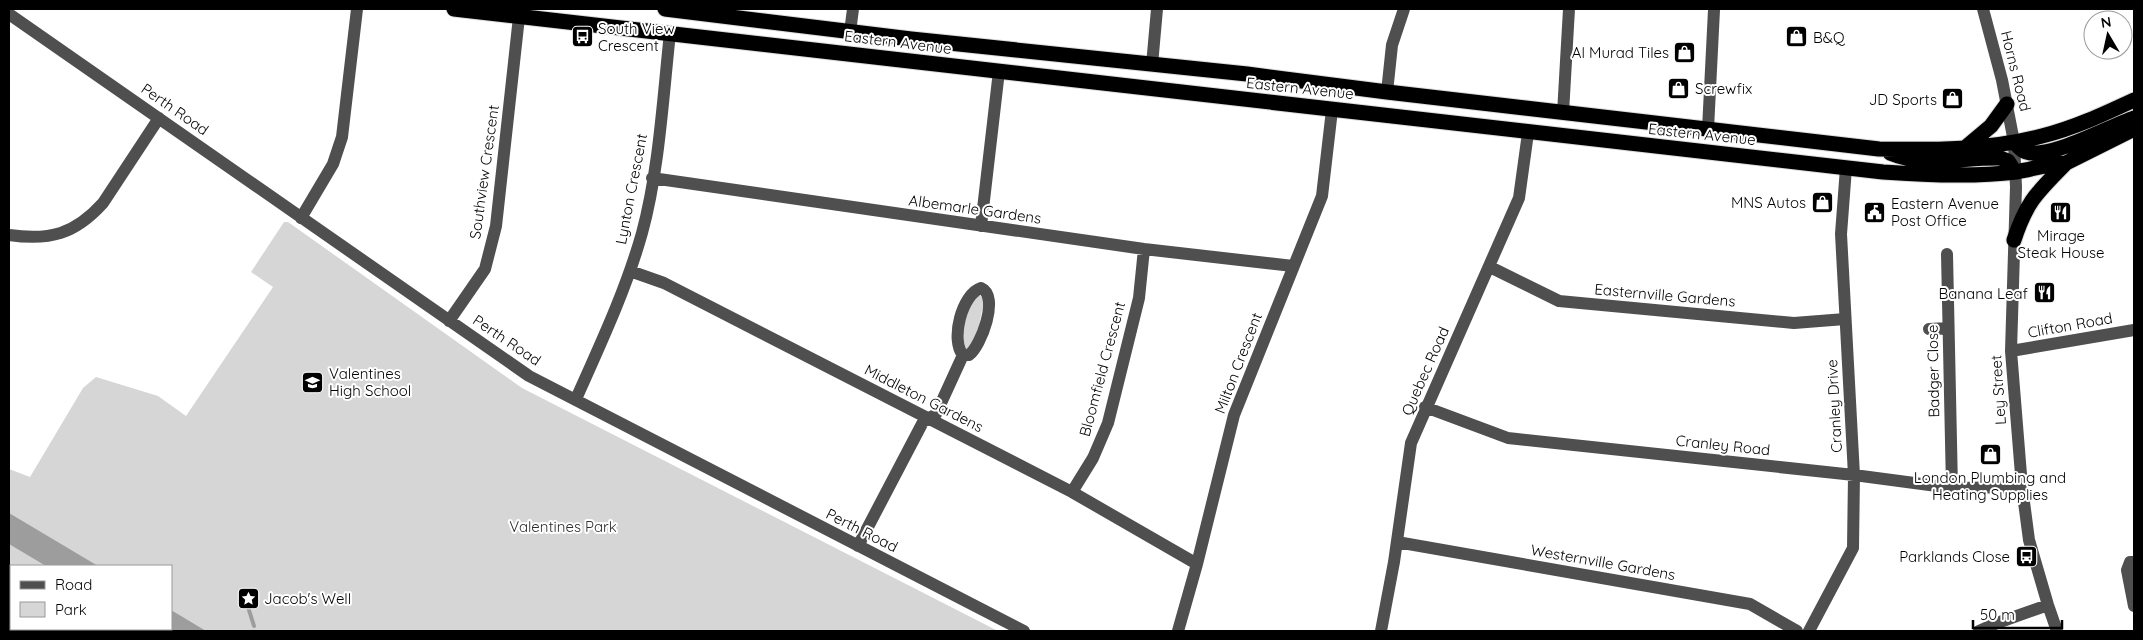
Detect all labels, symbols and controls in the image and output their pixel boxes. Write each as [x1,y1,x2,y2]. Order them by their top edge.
north arrow [2083,10,2133,60]
text: N [2099,12,2112,32]
place label: South View Crescent [598,19,675,55]
bus stop icon: South View Crescent [570,25,594,49]
shop icon: B&Q [1785,25,1809,49]
street label: Eastern Avenue [843,26,953,58]
place label: B&Q [1813,28,1845,47]
street label: Horns Road [1997,29,2035,113]
shop icon: Al Murad Tiles [1673,40,1697,64]
place label: Al Murad Tiles [1572,43,1669,62]
street label: Eastern Avenue [1245,73,1355,103]
shop icon: Screwfix [1667,76,1691,100]
street label: Perth Road [138,79,212,139]
place label: Screwfix [1695,79,1752,98]
shop icon: JD Sports [1941,87,1965,111]
place label: JD Sports [1869,90,1937,109]
street label: Southview Crescent [465,104,503,240]
street label: Eastern Avenue [1647,119,1757,149]
street label: Lynton Crescent [611,132,651,246]
street label: Albemarle Gardens [908,190,1042,228]
shop icon: MNS Autos [1810,190,1834,214]
place label: MNS Autos [1731,193,1806,212]
place label: Eastern Avenue Post Office [1891,194,1999,230]
public building icon: Eastern Avenue Post Office [1863,200,1887,224]
restaurant icon: Mirage Steak House [2049,200,2073,224]
place label: Mirage Steak House [2017,226,2105,262]
street label: Easternville Gardens [1594,279,1736,311]
restaurant icon: Banana Leaf [2032,281,2056,305]
place label: Banana Leaf [1939,284,2029,303]
street label: Bloomfield Crescent [1075,299,1129,439]
street label: Clifton Road [2026,308,2114,342]
street label: Perth Road [469,310,545,370]
street label: Milton Crescent [1210,310,1266,416]
street label: Quebec Road [1397,324,1453,418]
street label: Badger Close [1923,324,1943,418]
street label: Ley Street [1986,354,2010,426]
street label: Cranley Drive [1822,359,1846,453]
street label: Middleton Gardens [861,360,987,436]
place label: Valentines High School [329,364,411,400]
school or university icon: Valentines High School [301,370,325,394]
street label: Cranley Road [1675,431,1771,459]
shop icon: London Plumbing and Heating Supplies [1978,442,2002,466]
place label: London Plumbing and Heating Supplies [1914,468,2066,504]
street label: Perth Road [823,504,901,556]
park label: Valentines Park [509,517,617,536]
street label: Westernville Gardens [1529,540,1677,584]
bus stop icon: Parklands Close [2014,544,2038,568]
place label: Parklands Close [1899,547,2010,566]
legend [10,565,172,630]
text: Road [55,575,92,594]
place icon: Jacob's Well [236,586,260,610]
place label: Jacob's Well [264,589,351,608]
scale bar [1973,598,2062,630]
text: Park [55,600,87,619]
text: 50 m [1980,605,2015,624]

